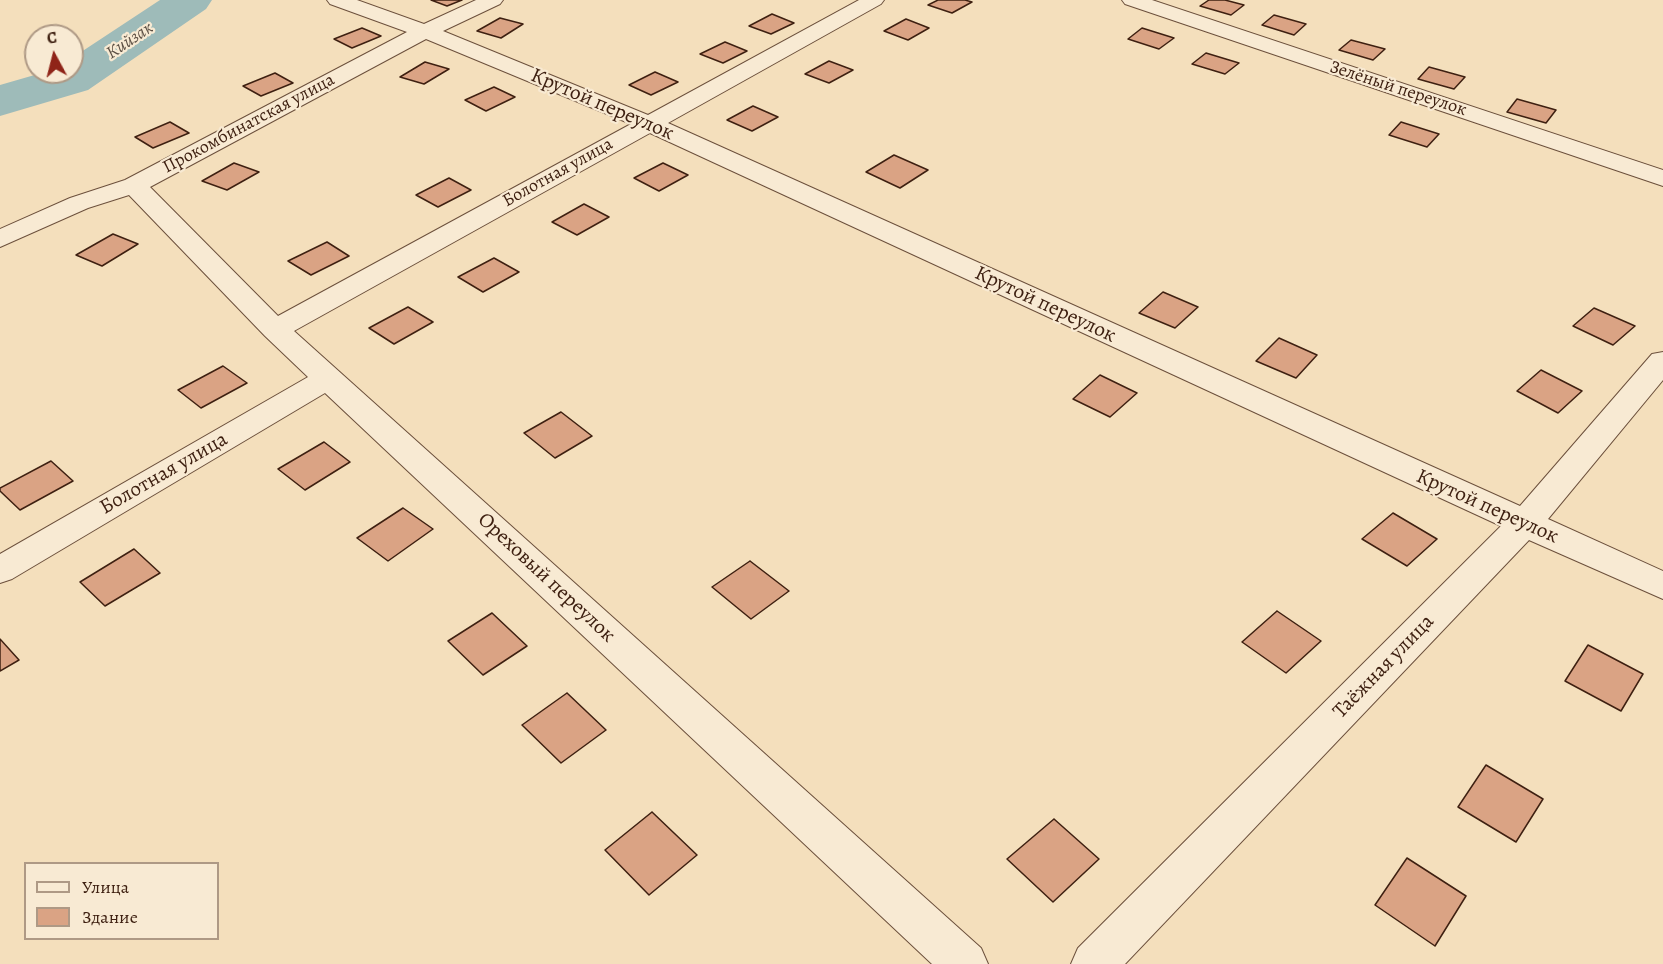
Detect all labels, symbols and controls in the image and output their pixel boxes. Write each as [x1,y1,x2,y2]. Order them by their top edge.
water label: Кийзак [103,18,157,64]
north arrow [24,24,84,84]
text: С [46,27,58,50]
street label: Зелёный переулок [1327,57,1469,121]
street label: Крутой переулок [527,63,677,147]
street label: Прокомбинатская улица [159,69,339,179]
street label: Болотная улица [499,134,617,212]
street label: Крутой переулок [970,261,1120,349]
street label: Болотная улица [96,427,232,521]
street label: Крутой переулок [1412,464,1562,550]
street label: Ореховый переулок [472,508,620,648]
street label: Таёжная улица [1328,610,1440,724]
legend [24,862,219,940]
text: Улица [82,875,129,899]
text: Здание [82,905,138,929]

